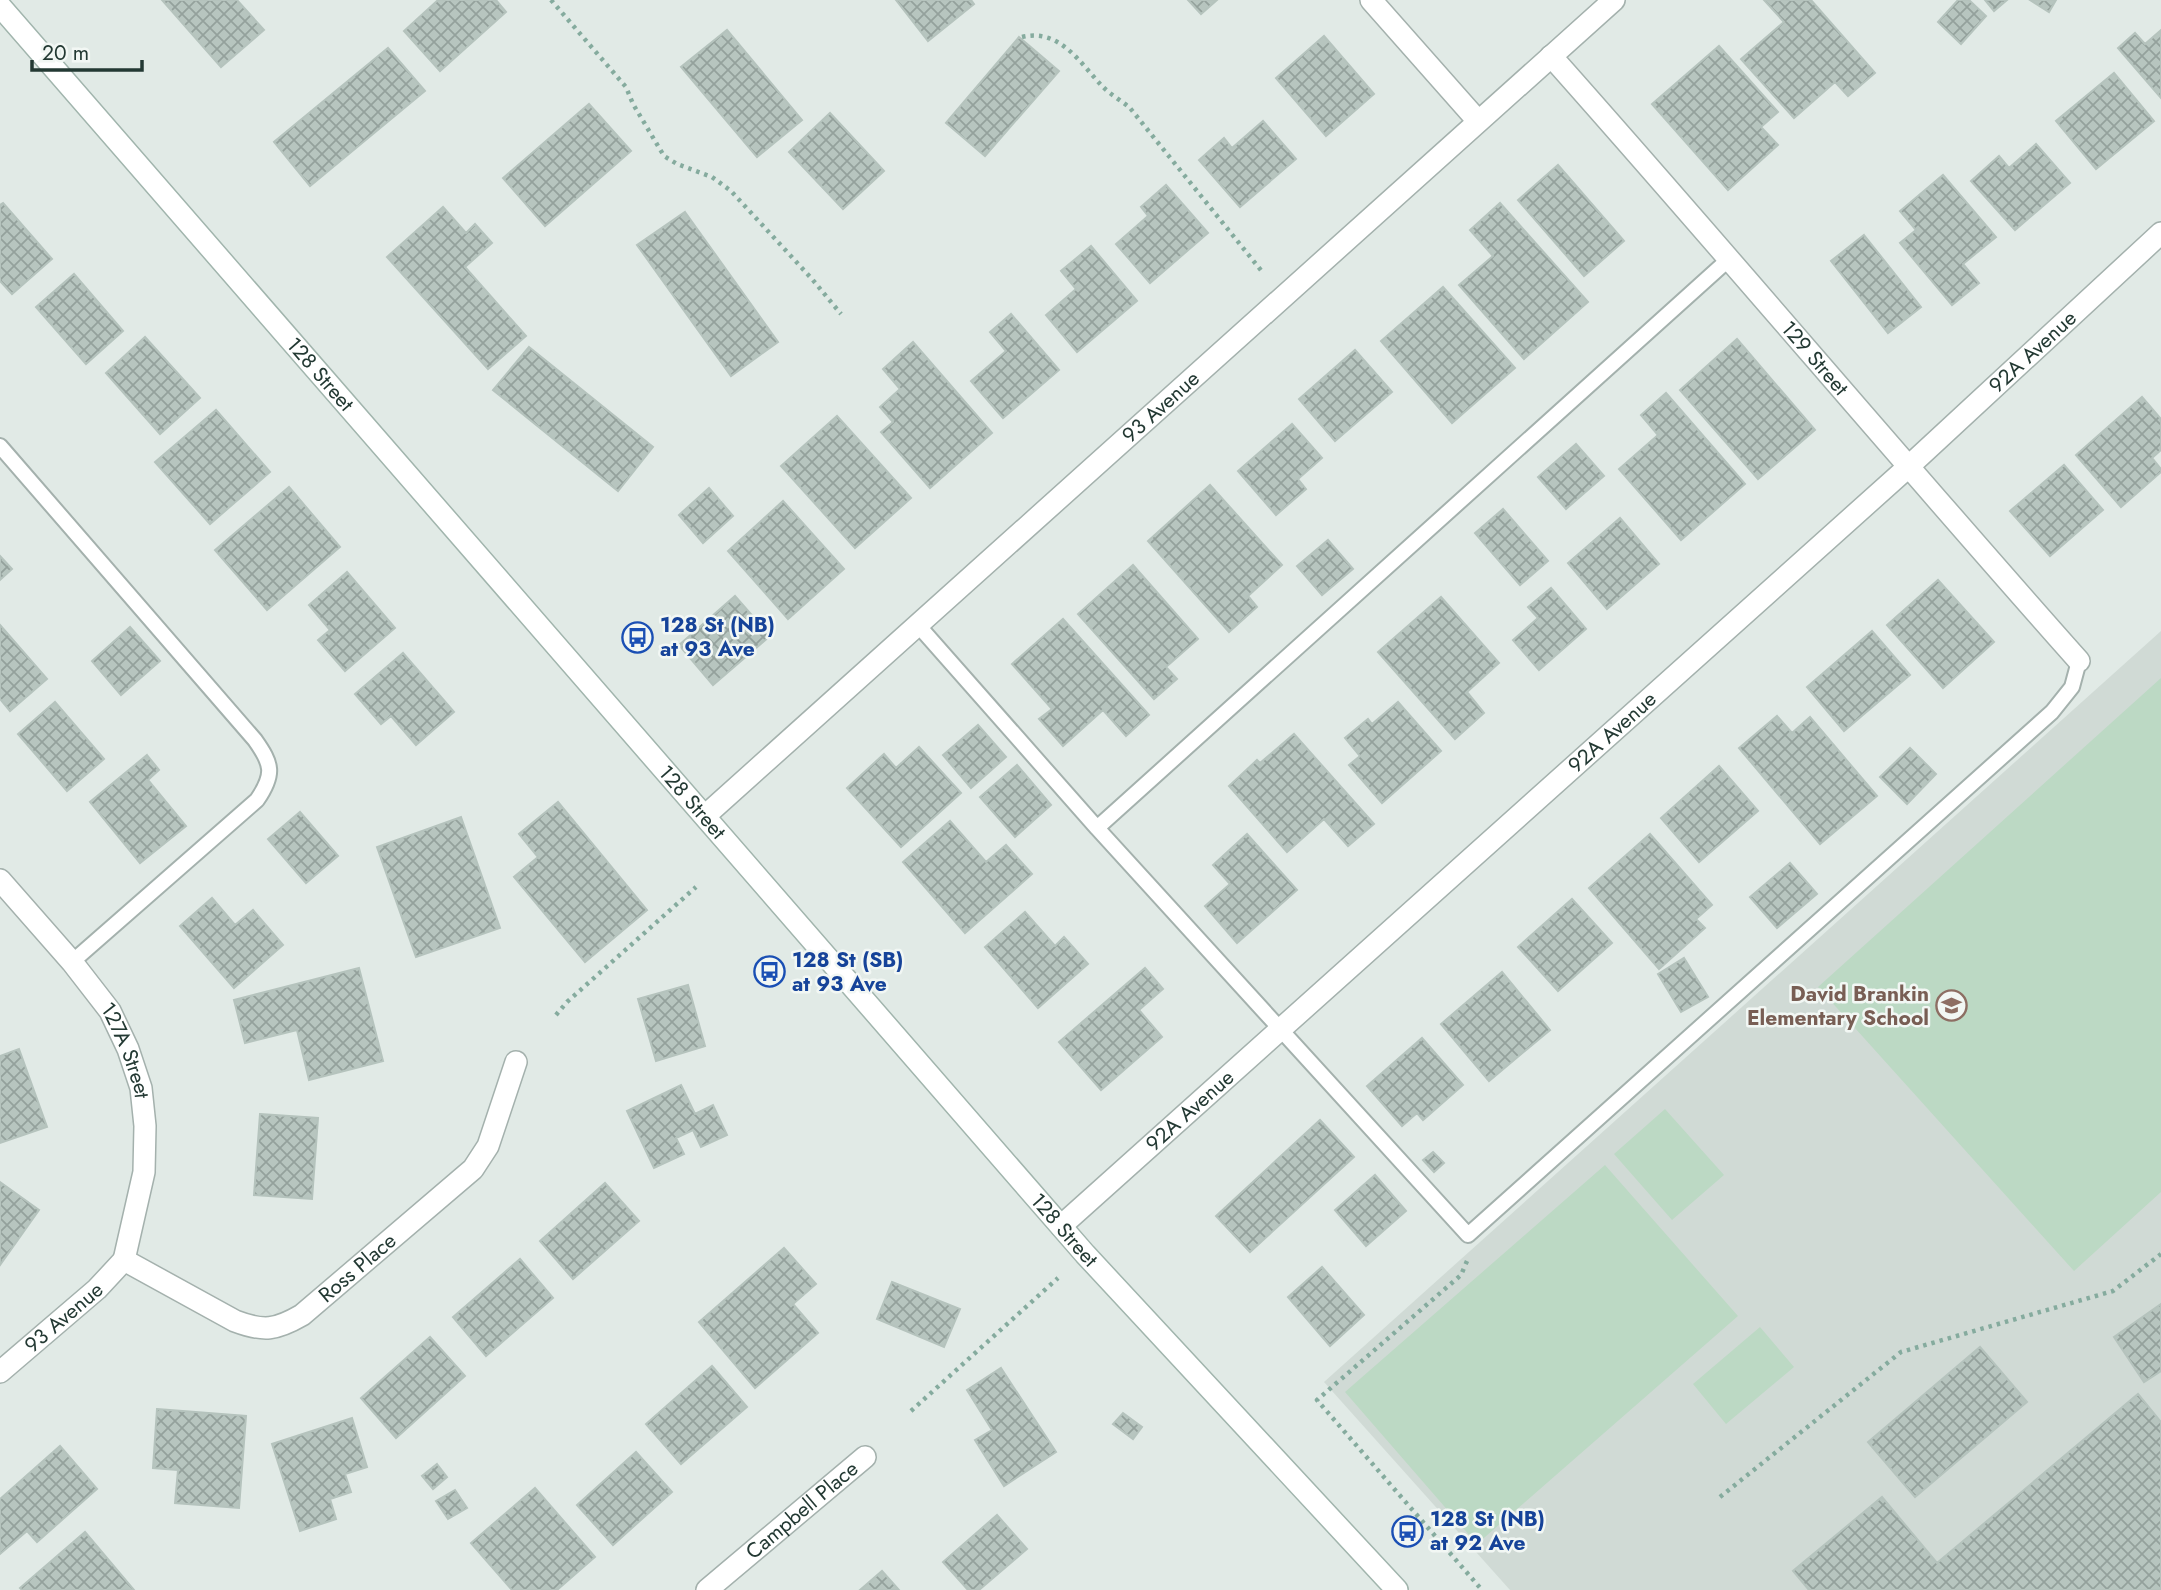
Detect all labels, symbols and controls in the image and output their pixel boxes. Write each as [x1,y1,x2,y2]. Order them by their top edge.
scale bar [32,28,142,72]
text: 20 m [42,38,89,68]
street label: 92A Avenue [1982,303,2083,400]
street label: 129 Street [1774,314,1855,402]
street label: 128 Street [280,331,361,418]
street label: 93 Avenue [1115,364,1206,450]
place label: 128 St (NB) at 93 Ave [660,610,775,664]
bus stop icon: 128 St (NB) at 93 Ave [620,620,654,654]
street label: 92A Avenue [1561,684,1663,780]
street label: 128 Street [652,759,733,846]
place label: 128 St (SB) at 93 Ave [792,945,903,999]
bus stop icon: 128 St (SB) at 93 Ave [752,955,786,989]
place label: David Brankin Elementary School [1747,979,1929,1033]
school or university icon: David Brankin Elementary School [1935,989,1969,1023]
street label: 127A Street [94,996,157,1100]
street label: 92A Avenue [1139,1063,1241,1158]
street label: 128 Street [1024,1187,1105,1274]
street label: Ross Place [312,1226,403,1310]
street label: 93 Avenue [18,1275,110,1360]
street label: Campbell Place [739,1454,865,1566]
place label: 128 St (NB) at 92 Ave [1430,1504,1545,1558]
bus stop icon: 128 St (NB) at 92 Ave [1390,1514,1424,1548]

